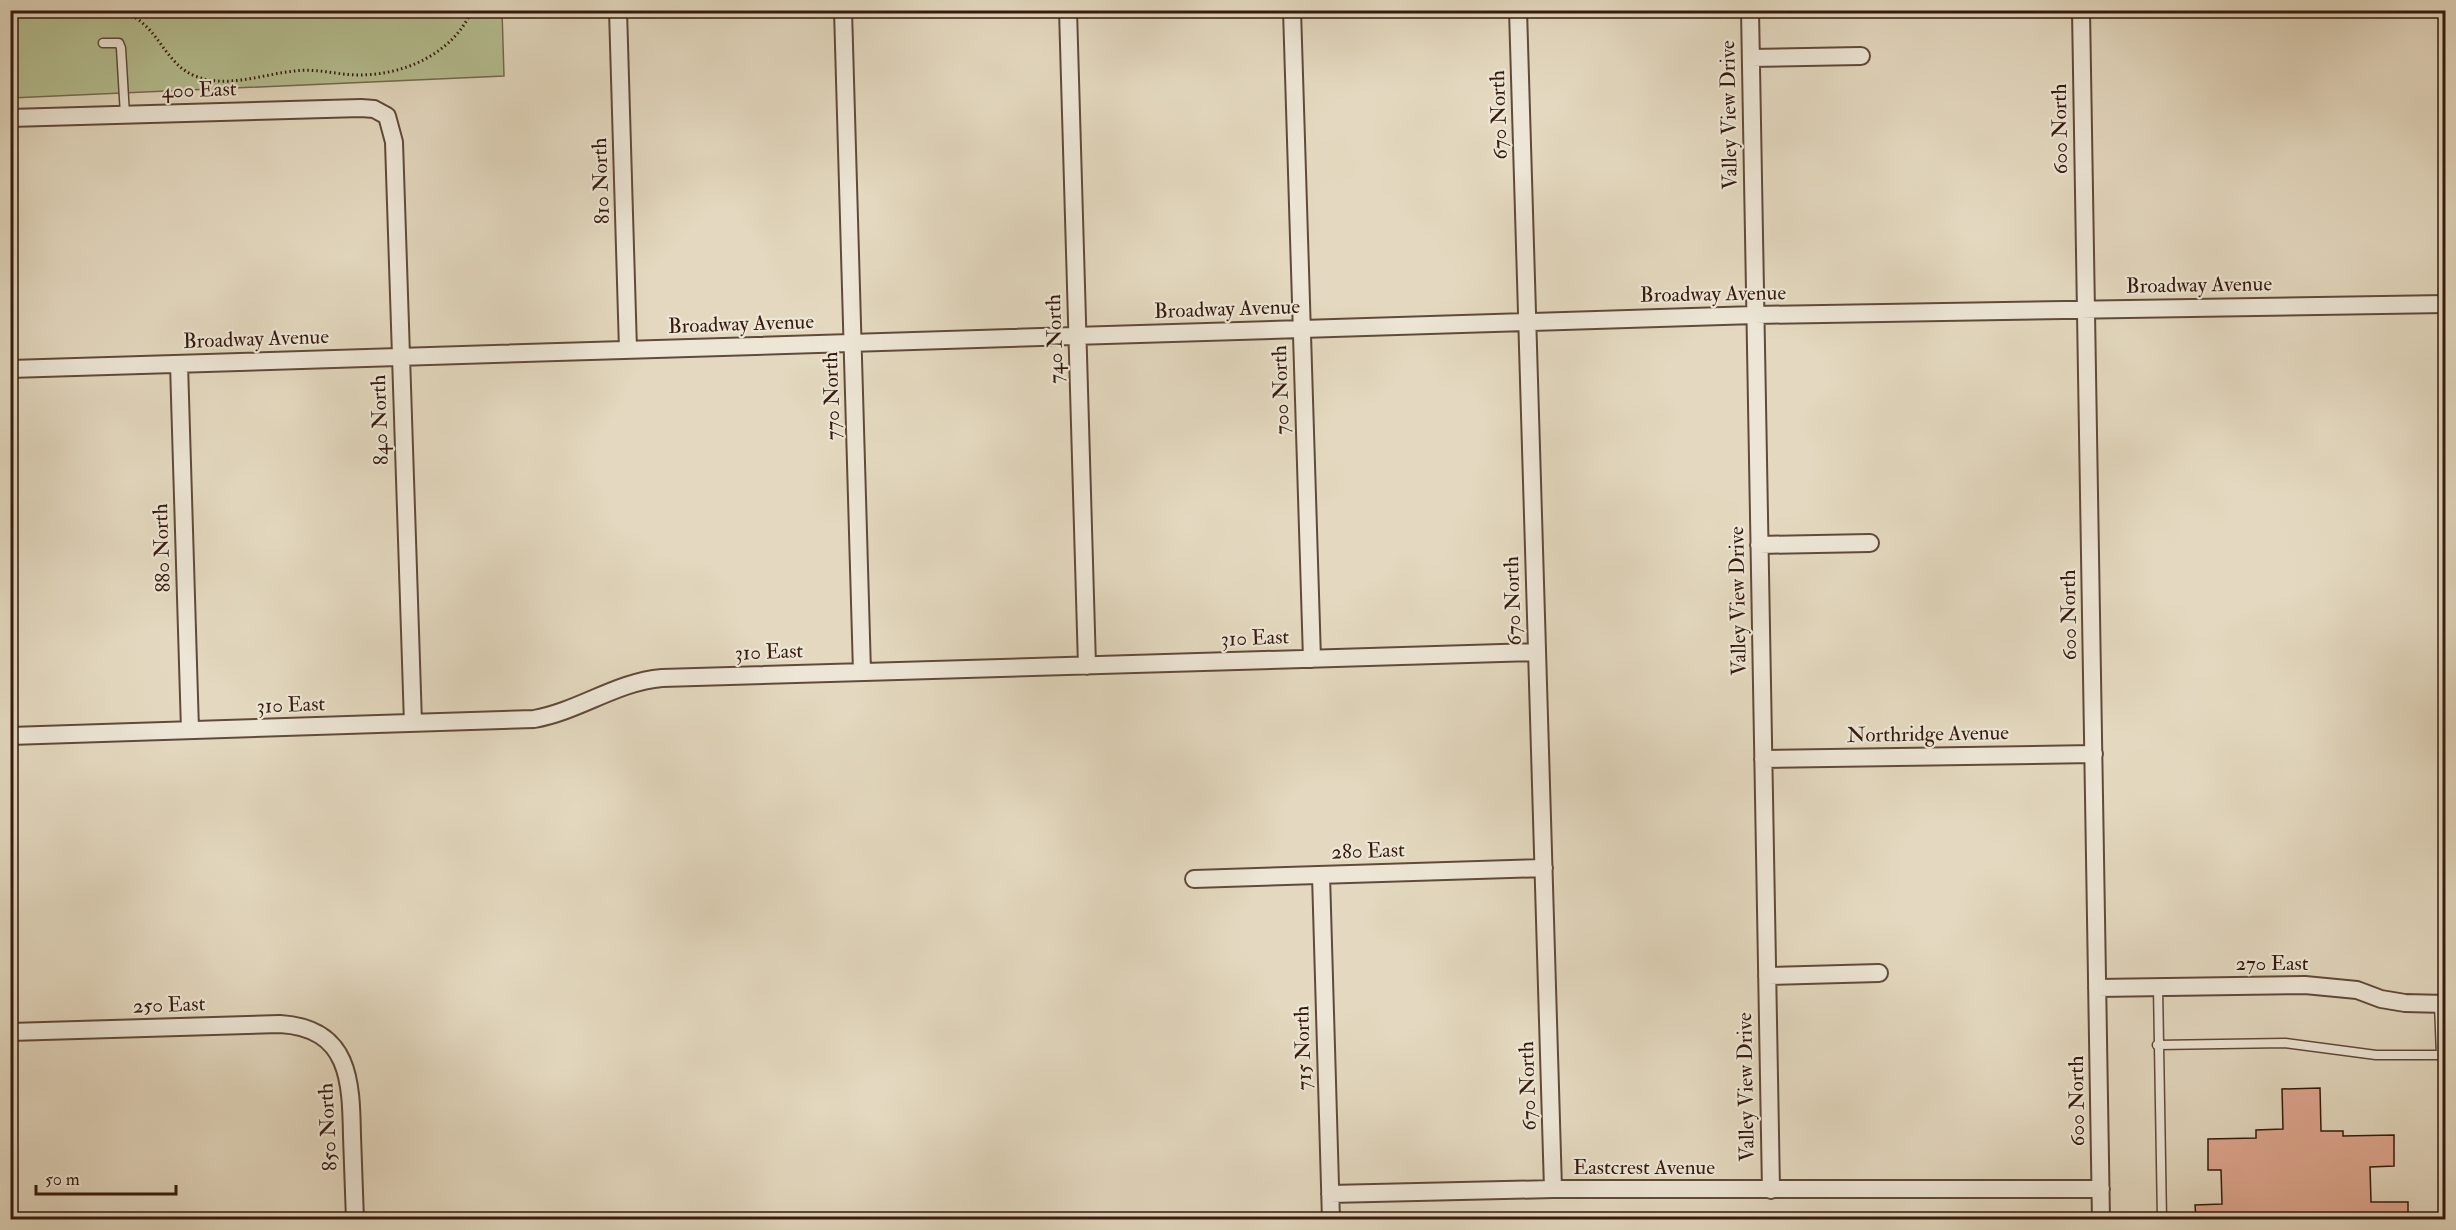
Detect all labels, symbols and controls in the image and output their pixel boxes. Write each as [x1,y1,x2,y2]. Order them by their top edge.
street label: Valley View Drive [1714,40,1744,190]
street label: 670 North [1484,70,1514,160]
street label: 400 East [161,75,237,105]
street label: 600 North [2046,83,2074,175]
street label: 810 North [586,137,616,225]
street label: Broadway Avenue [2126,270,2273,300]
street label: Broadway Avenue [1640,279,1787,309]
street label: Broadway Avenue [1153,293,1301,325]
street label: 740 North [1040,294,1070,384]
street label: Broadway Avenue [667,308,815,340]
street label: Broadway Avenue [182,323,330,355]
street label: 700 North [1266,345,1296,435]
street label: 770 North [817,351,847,441]
street label: 840 North [365,374,395,466]
street label: 880 North [147,503,177,593]
street label: Valley View Drive [1723,526,1753,676]
street label: 670 North [1498,556,1528,646]
street label: 600 North [2055,569,2083,661]
street label: 310 East [1220,623,1290,653]
street label: 310 East [734,637,804,667]
street label: 310 East [256,690,326,720]
street label: Northridge Avenue [1847,719,2009,749]
street label: 280 East [1331,836,1405,866]
street label: 270 East [2235,950,2309,977]
street label: 250 East [132,990,206,1020]
street label: 715 North [1288,1005,1318,1091]
street label: Valley View Drive [1731,1012,1761,1162]
street label: 670 North [1513,1041,1543,1131]
street label: 600 North [2063,1055,2091,1147]
street label: 850 North [312,1082,344,1172]
street label: Eastcrest Avenue [1573,1154,1715,1181]
scale bar [36,1158,176,1196]
text: 50 m [45,1168,80,1191]

